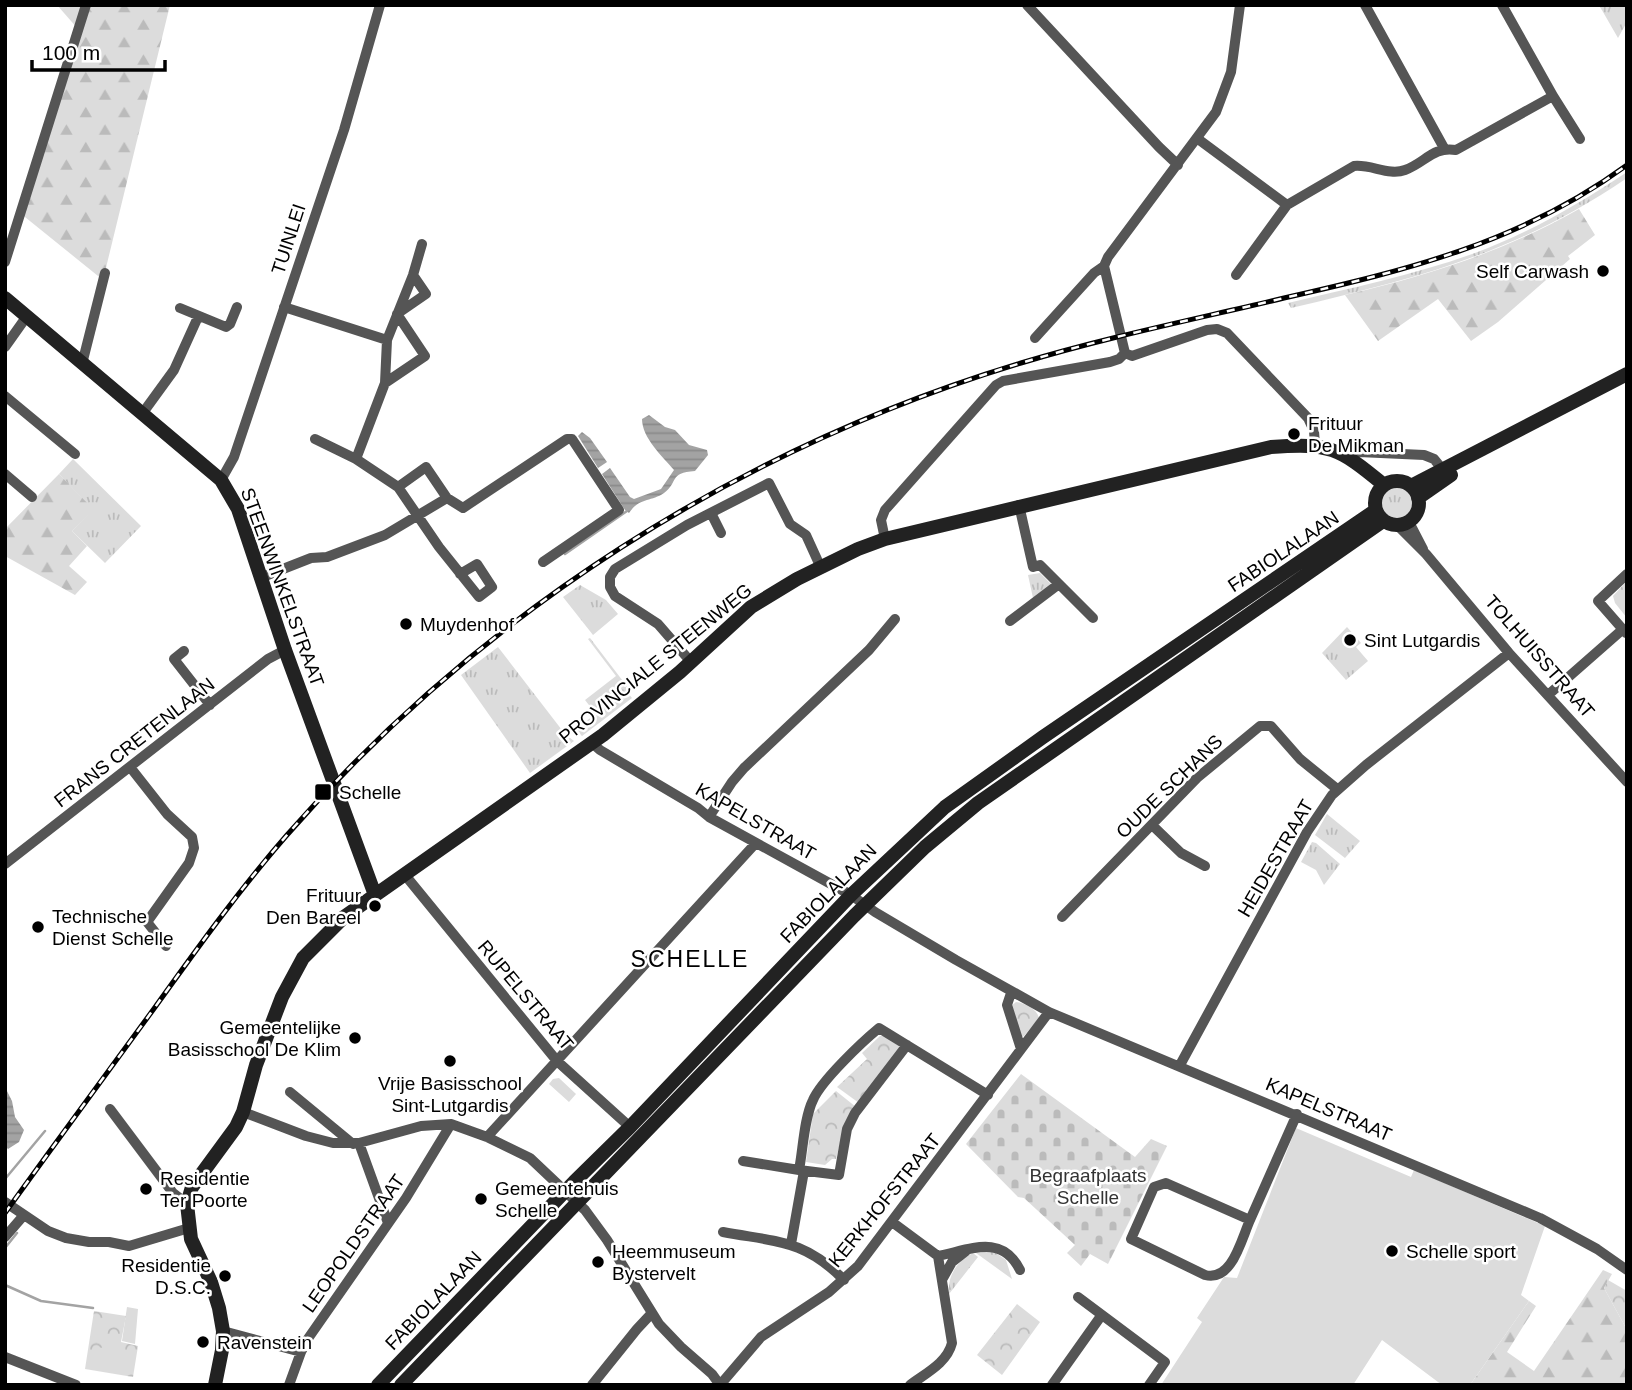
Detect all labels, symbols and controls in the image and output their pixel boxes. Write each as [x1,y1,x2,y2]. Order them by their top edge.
scale bar [32,28,164,72]
text: 100 m [42,41,100,64]
street label: TUINLEI [267,201,310,277]
place label: Self Carwash [1476,261,1589,282]
marker: Self Carwash [1595,263,1611,279]
place label: Frituur De Mikman [1308,413,1404,456]
marker: Frituur De Mikman [1286,426,1302,442]
street label: STEENWINKELSTRAAT [237,485,328,690]
street label: FABIOLALAAN [1224,507,1343,596]
street label: PROVINCIALE STEENWEG [555,579,756,748]
street label: TOLHUISSTRAAT [1481,591,1599,722]
place label: Muydenhof [420,614,515,635]
marker: Muydenhof [398,616,414,632]
place label: Sint Lutgardis [1364,630,1480,651]
marker: Sint Lutgardis [1342,632,1358,648]
street label: FRANS CRETENLAAN [50,673,219,811]
street label: OUDE SCHANS [1112,730,1227,842]
street label: KAPELSTRAAT [692,779,820,864]
marker: Schelle [313,782,333,802]
place label: Schelle [339,782,401,803]
street label: HEIDESTRAAT [1233,796,1318,920]
street label: FABIOLALAAN [776,840,881,947]
place label: Frituur Den Bareel [266,885,362,928]
marker: Frituur Den Bareel [367,898,383,914]
place label: Technische Dienst Schelle [52,906,173,949]
marker: Technische Dienst Schelle [30,919,46,935]
street label: RUPELSTRAAT [474,936,578,1055]
district label: SCHELLE [631,946,749,972]
place label: Gemeentelijke Basisschool De Klim [168,1017,341,1060]
marker: Gemeentelijke Basisschool De Klim [347,1030,363,1046]
marker: Vrije Basisschool Sint-Lutgardis [442,1053,458,1069]
place label: Vrije Basisschool Sint-Lutgardis [378,1073,522,1116]
street label: KAPELSTRAAT [1263,1073,1395,1146]
street label: KERKHOFSTRAAT [824,1129,945,1271]
park label: Begraafplaats Schelle [1029,1165,1147,1208]
place label: Residentie Ter Poorte [160,1168,250,1211]
street label: LEOPOLDSTRAAT [298,1170,409,1316]
place label: Gemeentehuis Schelle [495,1178,619,1221]
marker: Residentie Ter Poorte [138,1181,154,1197]
marker: Gemeentehuis Schelle [473,1191,489,1207]
place label: Heemmuseum Bystervelt [612,1241,736,1284]
place label: Schelle sport [1406,1241,1517,1262]
marker: Schelle sport [1384,1243,1400,1259]
street label: FABIOLALAAN [381,1247,486,1354]
marker: Heemmuseum Bystervelt [590,1254,606,1270]
place label: Residentie D.S.C. [121,1255,211,1298]
marker: Residentie D.S.C. [217,1268,233,1284]
place label: Ravenstein [217,1332,312,1353]
marker: Ravenstein [195,1334,211,1350]

